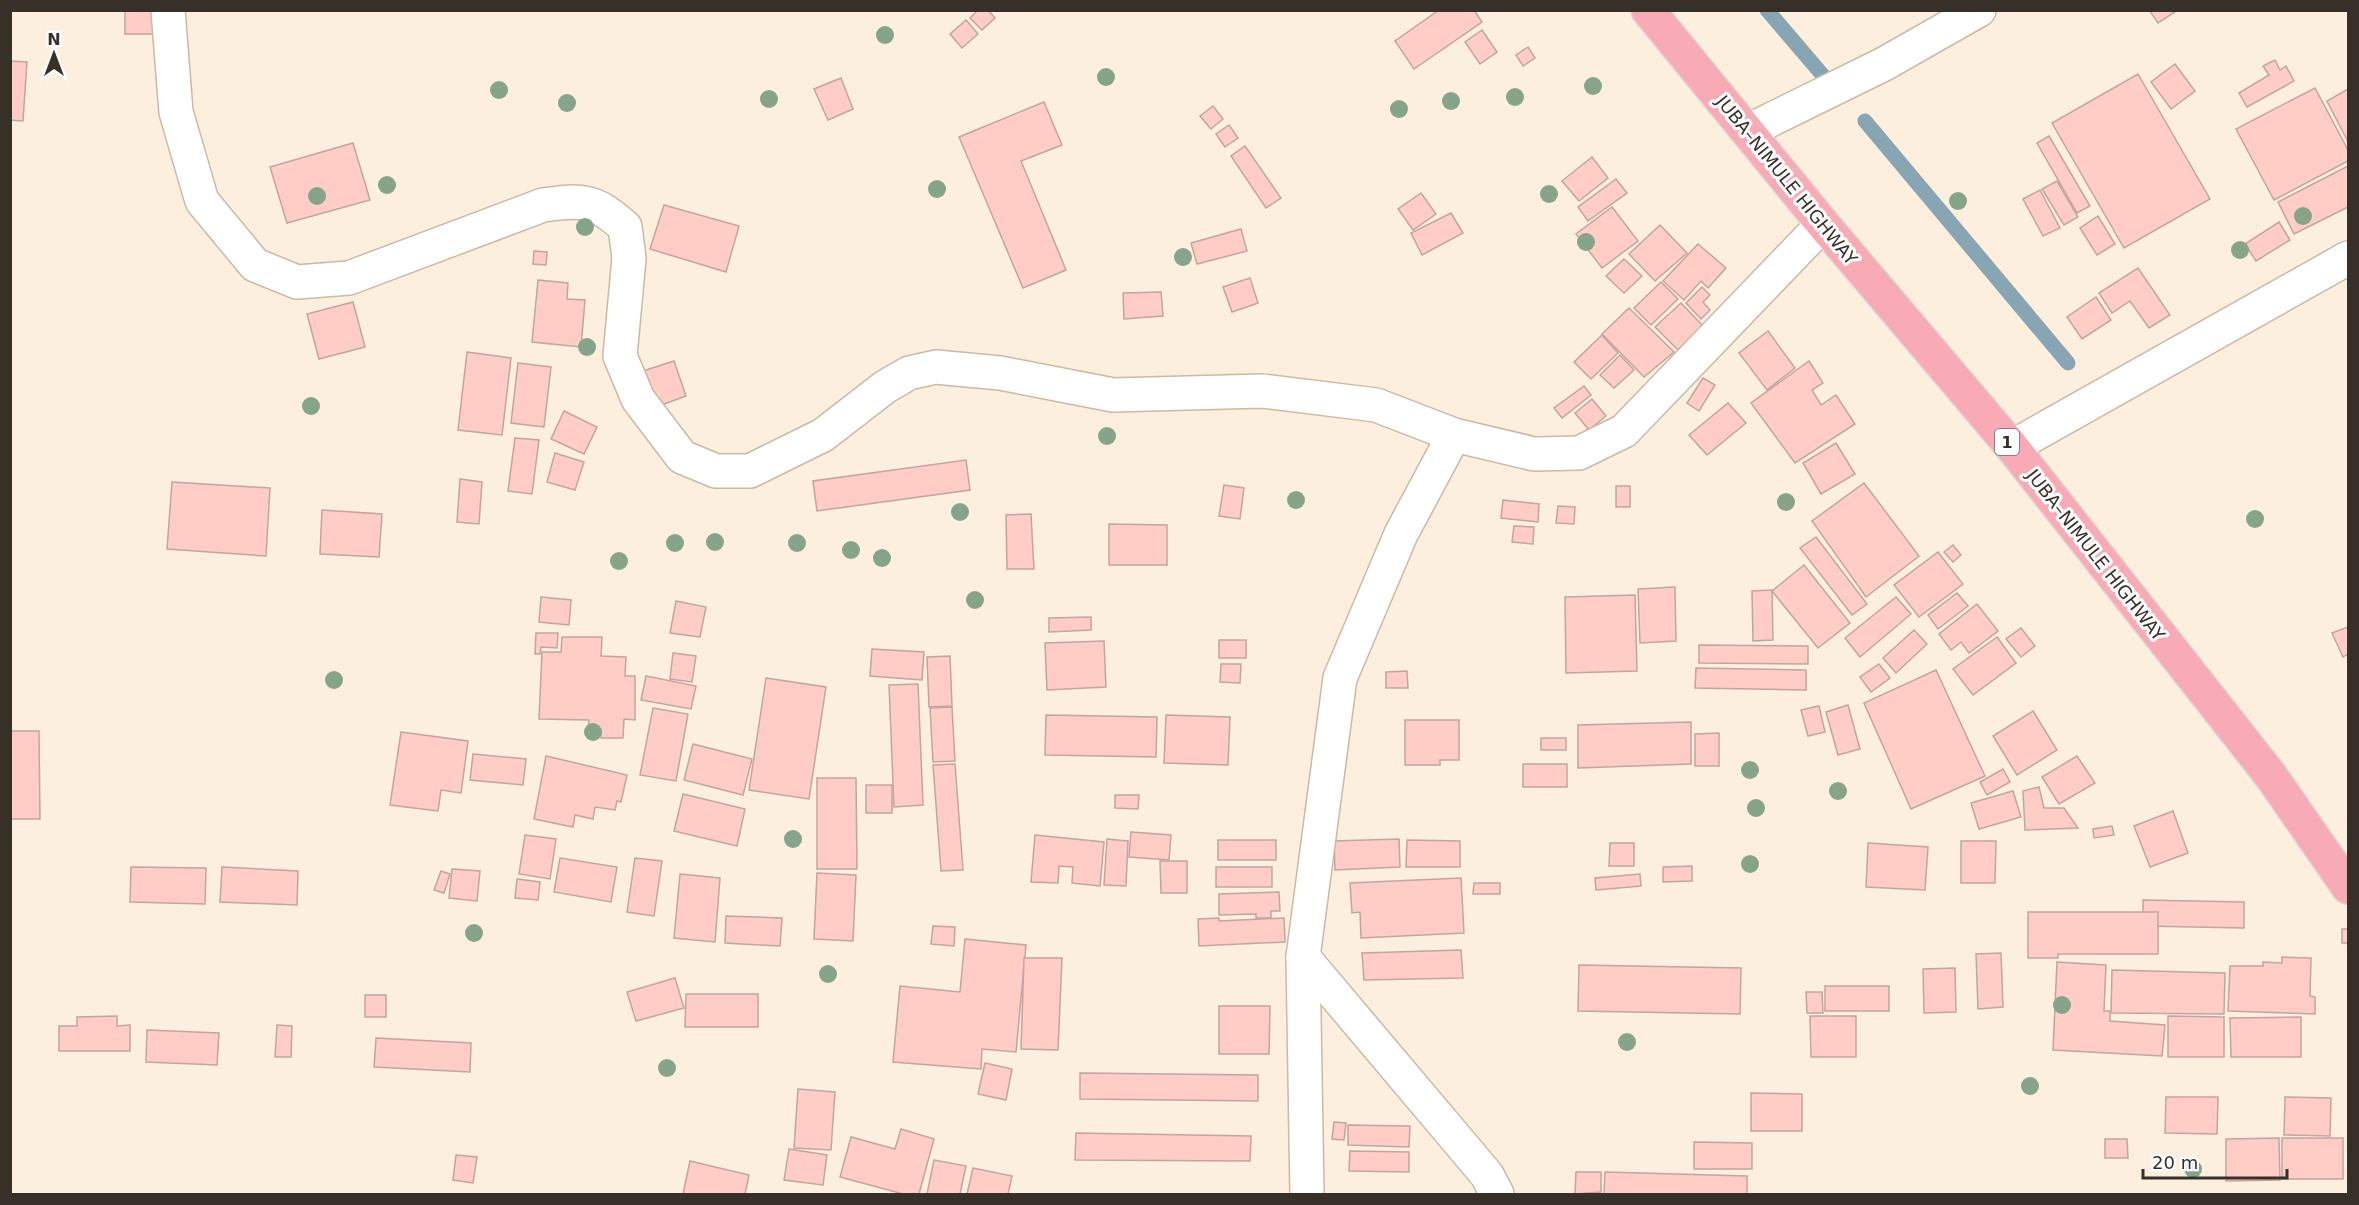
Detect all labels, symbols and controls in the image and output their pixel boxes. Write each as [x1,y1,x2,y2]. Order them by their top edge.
north arrow [24,24,84,84]
text: N [47,30,61,49]
street label: JUBA–NIMULE HIGHWAY [1712,90,1862,270]
road number: 1 [1995,429,2019,455]
street label: JUBA–NIMULE HIGHWAY [2022,464,2170,646]
scale bar [2143,1142,2287,1180]
text: 20 m [2152,1152,2198,1173]

